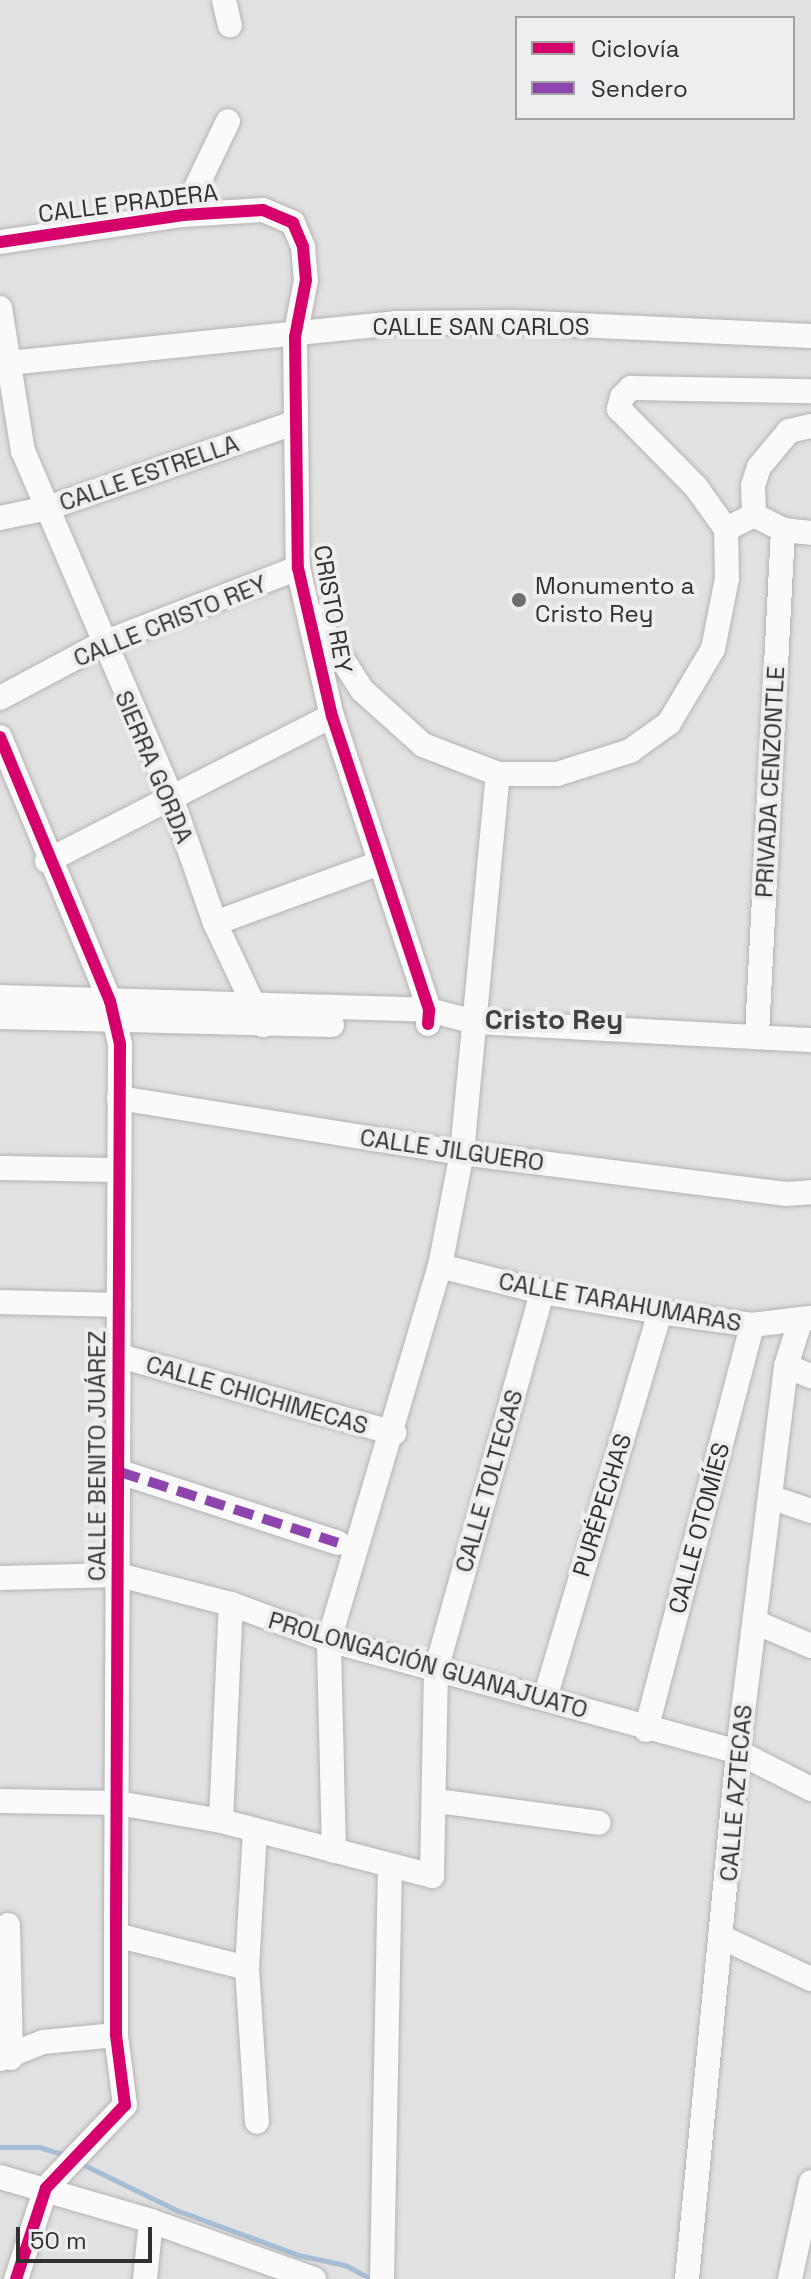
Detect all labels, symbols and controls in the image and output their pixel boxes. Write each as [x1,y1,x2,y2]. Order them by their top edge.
legend [515,16,795,120]
text: Ciclovía [591,33,679,64]
text: Sendero [591,73,688,104]
street label: CALLE PRADERA [37,178,219,228]
street label: CALLE SAN CARLOS [372,313,590,341]
street label: CALLE ESTRELLA [55,429,243,517]
street label: CRISTO REY [308,543,358,675]
street label: CALLE CRISTO REY [69,569,271,673]
place label: Monumento a Cristo Rey [535,572,694,628]
marker: Monumento a Cristo Rey [510,591,528,609]
street label: PRIVADA CENZONTLE [750,665,790,899]
street label: SIERRA GORDA [109,686,199,848]
district label: Cristo Rey [485,1002,623,1036]
street label: CALLE JILGUERO [358,1123,546,1177]
street label: CALLE TARAHUMARAS [496,1266,744,1338]
street label: CALLE BENITO JUÁREZ [83,1331,111,1581]
street label: CALLE CHICHIMECAS [143,1350,371,1440]
street label: CALLE TOLTECAS [449,1386,529,1576]
street label: PURÉPECHAS [567,1430,637,1580]
street label: CALLE OTOMÍES [662,1439,736,1617]
street label: PROLONGACIÓN GUANAJUATO [265,1606,591,1724]
street label: CALLE AZTECAS [714,1703,758,1883]
scale bar [20,2211,156,2261]
text: 50 m [30,2225,87,2256]

